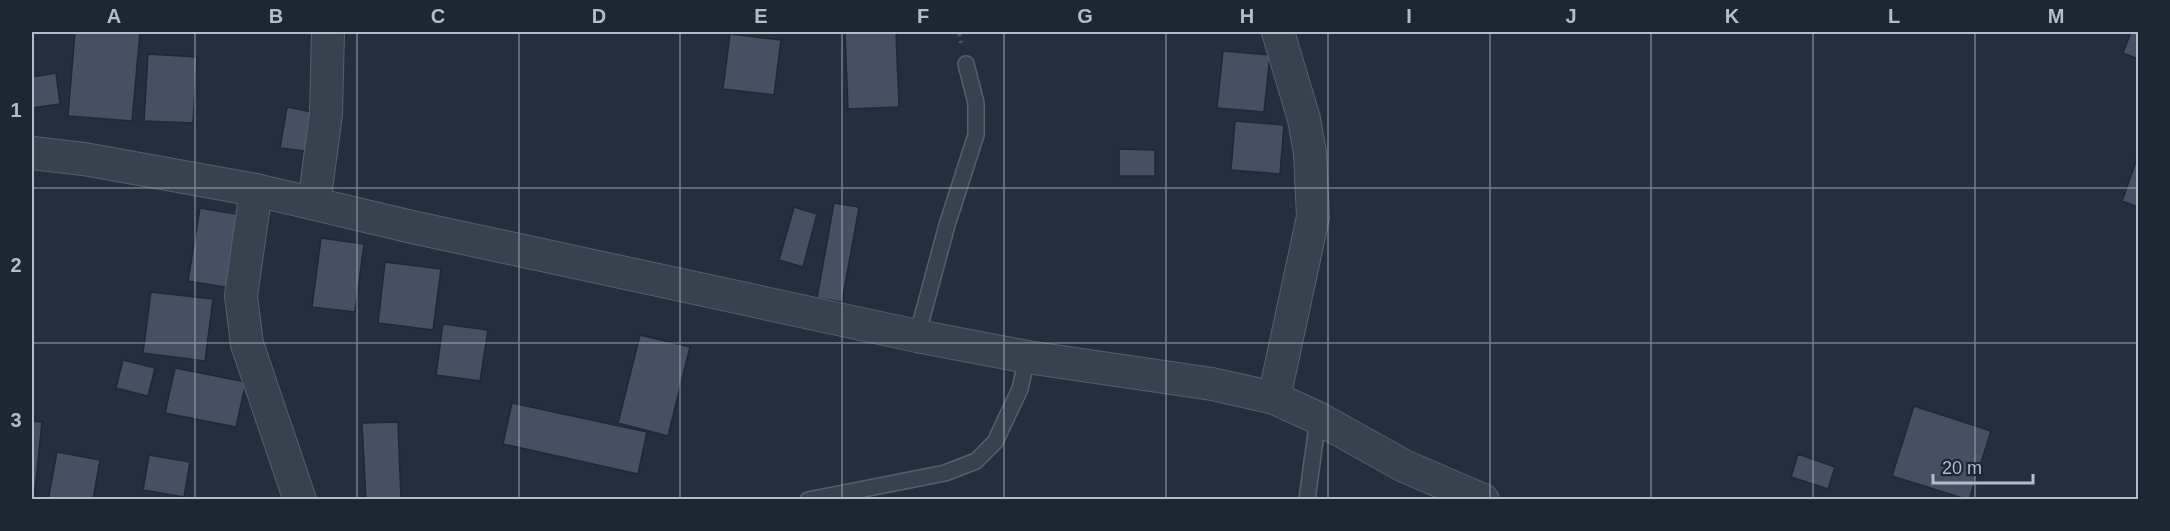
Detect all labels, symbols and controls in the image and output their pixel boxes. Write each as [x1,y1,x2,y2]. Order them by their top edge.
text: A [107,5,121,27]
text: B [269,5,283,27]
text: C [431,5,445,27]
text: D [592,5,606,27]
text: E [754,5,768,27]
text: F [917,5,929,27]
text: G [1077,5,1093,27]
text: H [1240,5,1254,27]
text: I [1406,5,1412,27]
text: J [1565,5,1577,27]
text: K [1725,5,1740,27]
text: L [1888,5,1900,27]
text: M [2048,5,2064,27]
text: 1 [10,99,22,121]
text: 2 [10,254,22,276]
text: 3 [10,409,22,431]
scale bar [1933,447,2034,485]
text: 20 m [1942,458,1982,478]

